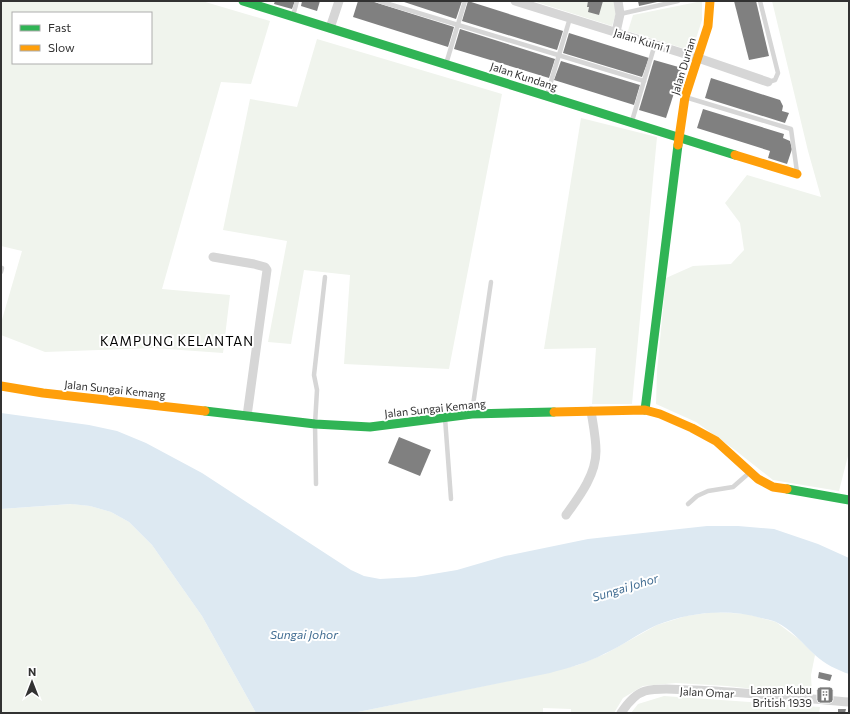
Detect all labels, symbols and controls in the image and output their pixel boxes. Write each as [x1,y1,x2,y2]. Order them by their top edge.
legend [12,12,152,64]
text: Fast [48,20,71,34]
street label: Jalan Kuini 1 [612,25,672,56]
street label: Jalan Durian [668,36,699,97]
text: Slow [48,40,75,54]
street label: Jalan Kundang [488,59,559,94]
district label: KAMPUNG KELANTAN [100,333,254,349]
street label: Jalan Sungai Kemang [64,377,166,402]
street label: Jalan Sungai Kemang [384,396,486,421]
water label: Sungai Johor [590,570,661,605]
water label: Sungai Johor [270,627,339,642]
north arrow [12,662,52,702]
text: N [28,665,36,678]
place label: Laman Kubu British 1939 [750,683,812,709]
street label: Jalan Omar [679,684,735,701]
building icon: Laman Kubu British 1939 [815,685,835,705]

